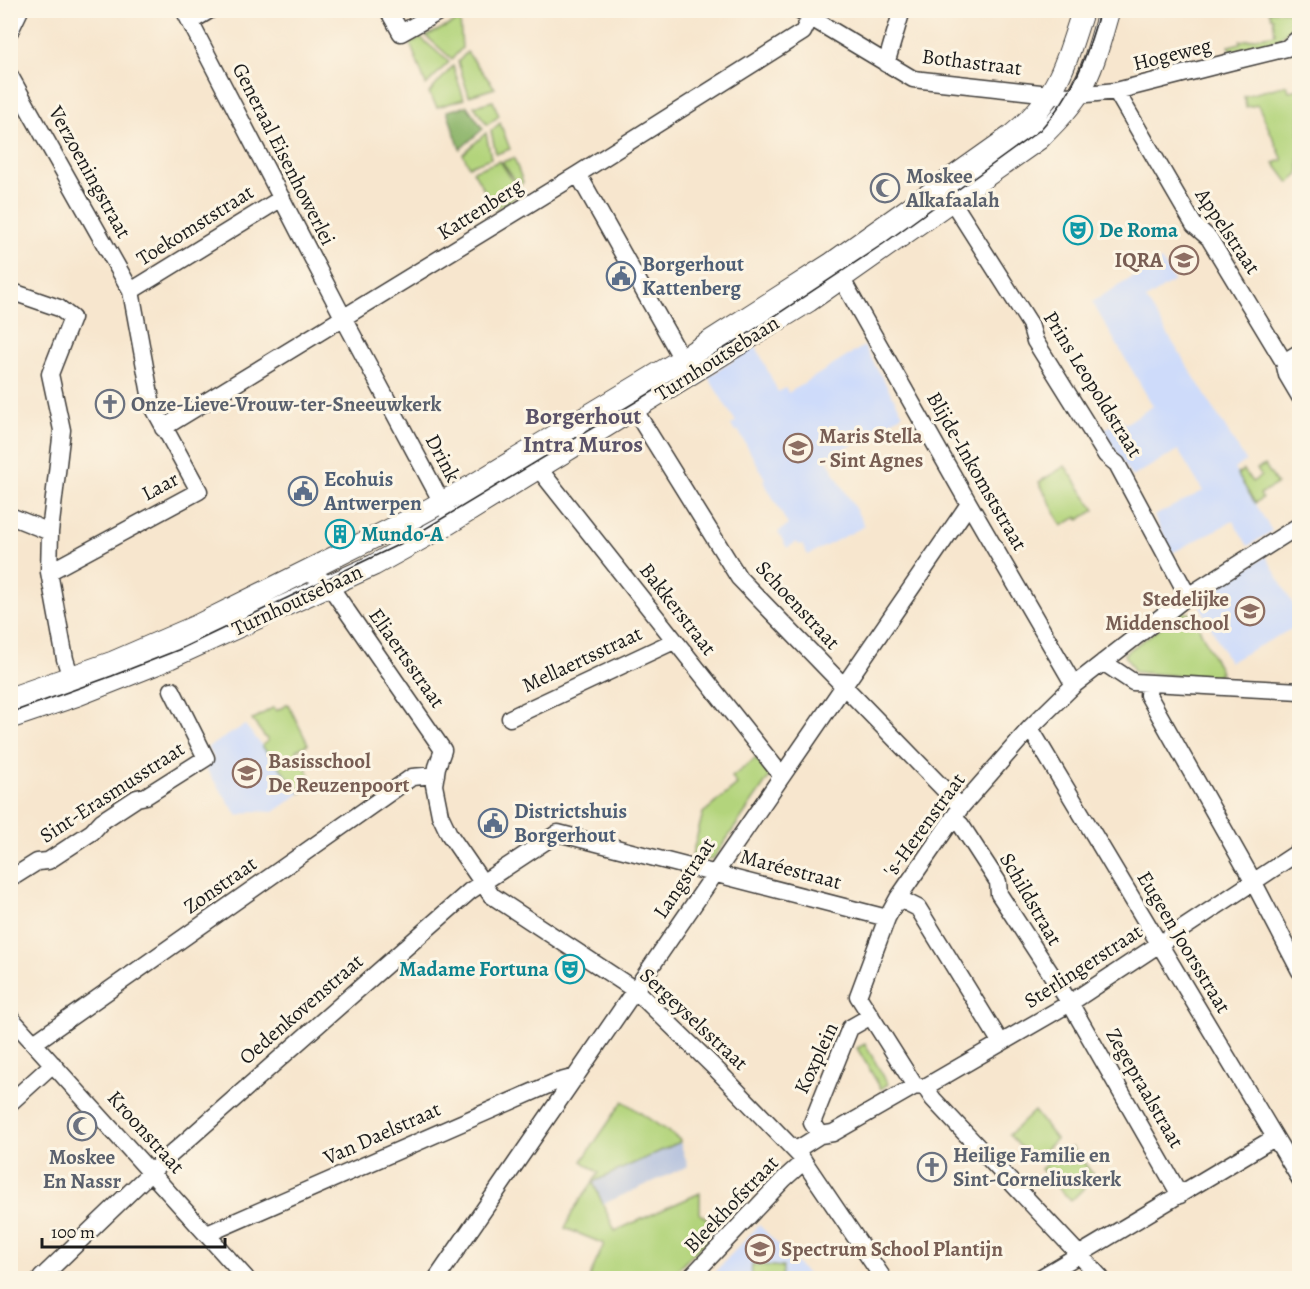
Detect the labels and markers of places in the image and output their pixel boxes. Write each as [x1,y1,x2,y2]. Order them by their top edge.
place label: Moskee Alkafaalah [905,162,1000,214]
mosque icon: Moskee Alkafaalah [869,172,901,204]
theatre icon: De Roma [1062,214,1094,246]
place label: De Roma [1099,216,1179,244]
school or university icon: IQRA [1168,244,1200,276]
place label: IQRA [1114,246,1164,274]
place label: Borgerhout Kattenberg [642,250,744,302]
public building icon: Borgerhout Kattenberg [605,260,637,292]
church icon: Onze-Lieve-Vrouw-ter-Sneeuwkerk [94,388,126,420]
place label: Onze-Lieve-Vrouw-ter-Sneeuwkerk [131,390,442,418]
place label: Maris Stella - Sint Agnes [819,422,924,474]
school or university icon: Maris Stella - Sint Agnes [782,432,814,464]
place label: Ecohuis Antwerpen [323,465,422,517]
public building icon: Ecohuis Antwerpen [287,475,319,507]
building icon: Mundo-A [324,518,356,550]
place label: Mundo-A [361,520,444,548]
place label: Stedelijke Middenschool [1105,585,1229,637]
school or university icon: Stedelijke Middenschool [1234,595,1266,627]
place label: Basisschool De Reuzenpoort [268,747,410,799]
school or university icon: Basisschool De Reuzenpoort [231,757,263,789]
place label: Districtshuis Borgerhout [514,797,627,849]
public building icon: Districtshuis Borgerhout [477,807,509,839]
theatre icon: Madame Fortuna [554,953,586,985]
place label: Madame Fortuna [399,955,550,983]
mosque icon: Moskee En Nassr [66,1110,98,1142]
place label: Heilige Familie en Sint-Corneliuskerk [953,1141,1121,1193]
place label: Moskee En Nassr [43,1143,122,1195]
church icon: Heilige Familie en Sint-Corneliuskerk [916,1151,948,1183]
school or university icon: Spectrum School Plantijn [744,1233,776,1265]
place label: Spectrum School Plantijn [781,1235,1003,1263]

